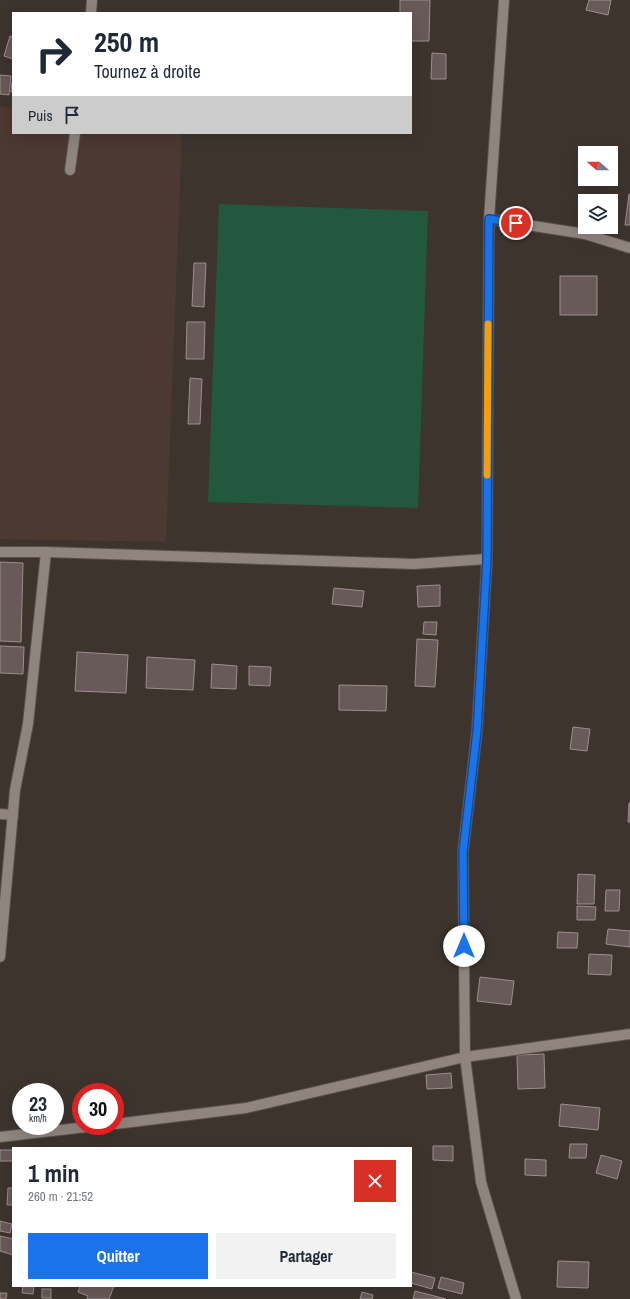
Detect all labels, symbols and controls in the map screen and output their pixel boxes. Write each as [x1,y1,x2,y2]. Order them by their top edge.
text: 250 m [94,23,159,61]
icon: right [28,28,80,80]
text: Tournez à droite [94,59,201,84]
icon: arrive [61,104,83,126]
text: Puis [28,105,53,126]
north arrow [578,146,618,186]
map controls [578,146,618,234]
button: layers [578,194,618,234]
pin [499,206,533,240]
icon: arrive [505,212,527,234]
position arrow [443,925,485,967]
speed limit sign: 30 [72,1083,124,1135]
text: 23 [29,1090,47,1117]
text: km/h [29,1112,47,1125]
text: 1 min [28,1157,79,1189]
button: close [354,1160,396,1202]
text: 260 m · 21:52 [28,1188,93,1205]
button: Quitter [28,1233,208,1279]
button: Partager [216,1233,396,1279]

